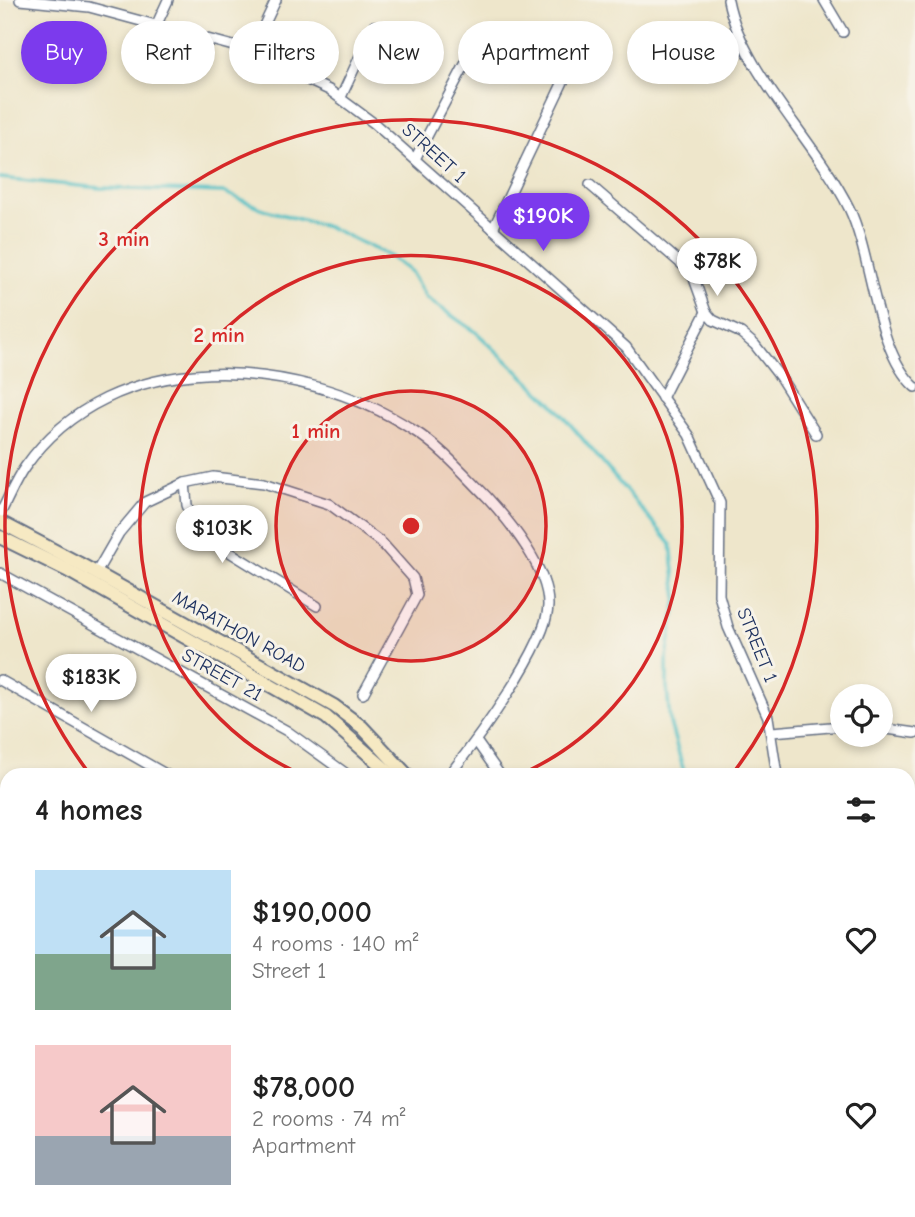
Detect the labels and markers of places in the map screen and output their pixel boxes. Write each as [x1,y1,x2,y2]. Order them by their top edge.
pin: $190K [494,194,592,253]
pin: $78K [676,238,758,298]
pin: $103K [173,505,271,565]
centre of rings [399,514,423,538]
pin: $183K [42,654,140,714]

